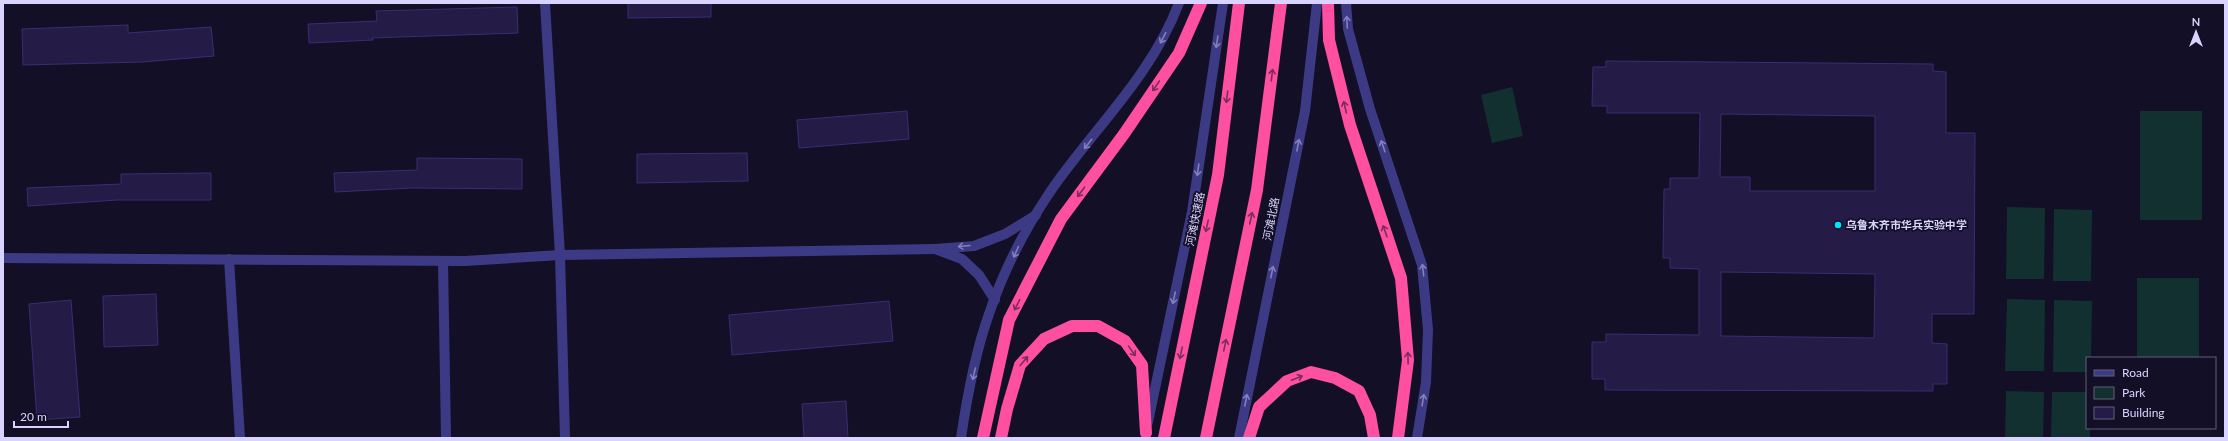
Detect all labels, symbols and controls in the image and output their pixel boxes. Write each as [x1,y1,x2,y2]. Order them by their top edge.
north arrow [2176,12,2216,52]
text: N [2192,15,2200,28]
one-way arrow [1344,16,1351,29]
one-way arrow [1158,32,1166,44]
one-way arrow [1213,35,1221,48]
one-way arrow [1268,69,1275,82]
one-way arrow [1152,80,1160,91]
one-way arrow [1224,90,1231,103]
one-way arrow [1341,101,1349,114]
one-way arrow [1083,138,1092,149]
one-way arrow [1295,139,1303,152]
one-way arrow [1379,140,1386,153]
one-way arrow [1194,163,1202,176]
one-way arrow [1076,186,1085,197]
street label: 河滩快速路 [1182,191,1207,247]
street label: 河滩北路 [1260,196,1281,242]
one-way arrow [1248,211,1256,224]
place label: 乌鲁木齐市华兵实验中学 [1846,218,1967,231]
one-way arrow [1203,219,1211,232]
marker: 乌鲁木齐市华兵实验中学 [1833,220,1843,230]
one-way arrow [1381,225,1389,237]
one-way arrow [958,243,971,250]
one-way arrow [1012,246,1019,258]
one-way arrow [1419,264,1426,277]
one-way arrow [1269,266,1277,279]
one-way arrow [1170,291,1178,304]
one-way arrow [1013,298,1020,310]
one-way arrow [1222,339,1230,352]
one-way arrow [1128,345,1136,356]
one-way arrow [1177,346,1185,359]
one-way arrow [1404,352,1412,365]
one-way arrow [1019,356,1028,366]
legend [2086,357,2216,429]
text: Road [2122,365,2149,380]
one-way arrow [969,368,977,381]
one-way arrow [1290,373,1302,381]
text: Park [2122,385,2146,400]
one-way arrow [1419,393,1427,406]
one-way arrow [1243,394,1251,407]
scale bar [14,403,68,429]
text: Building [2122,405,2165,420]
text: 20 m [20,409,47,424]

